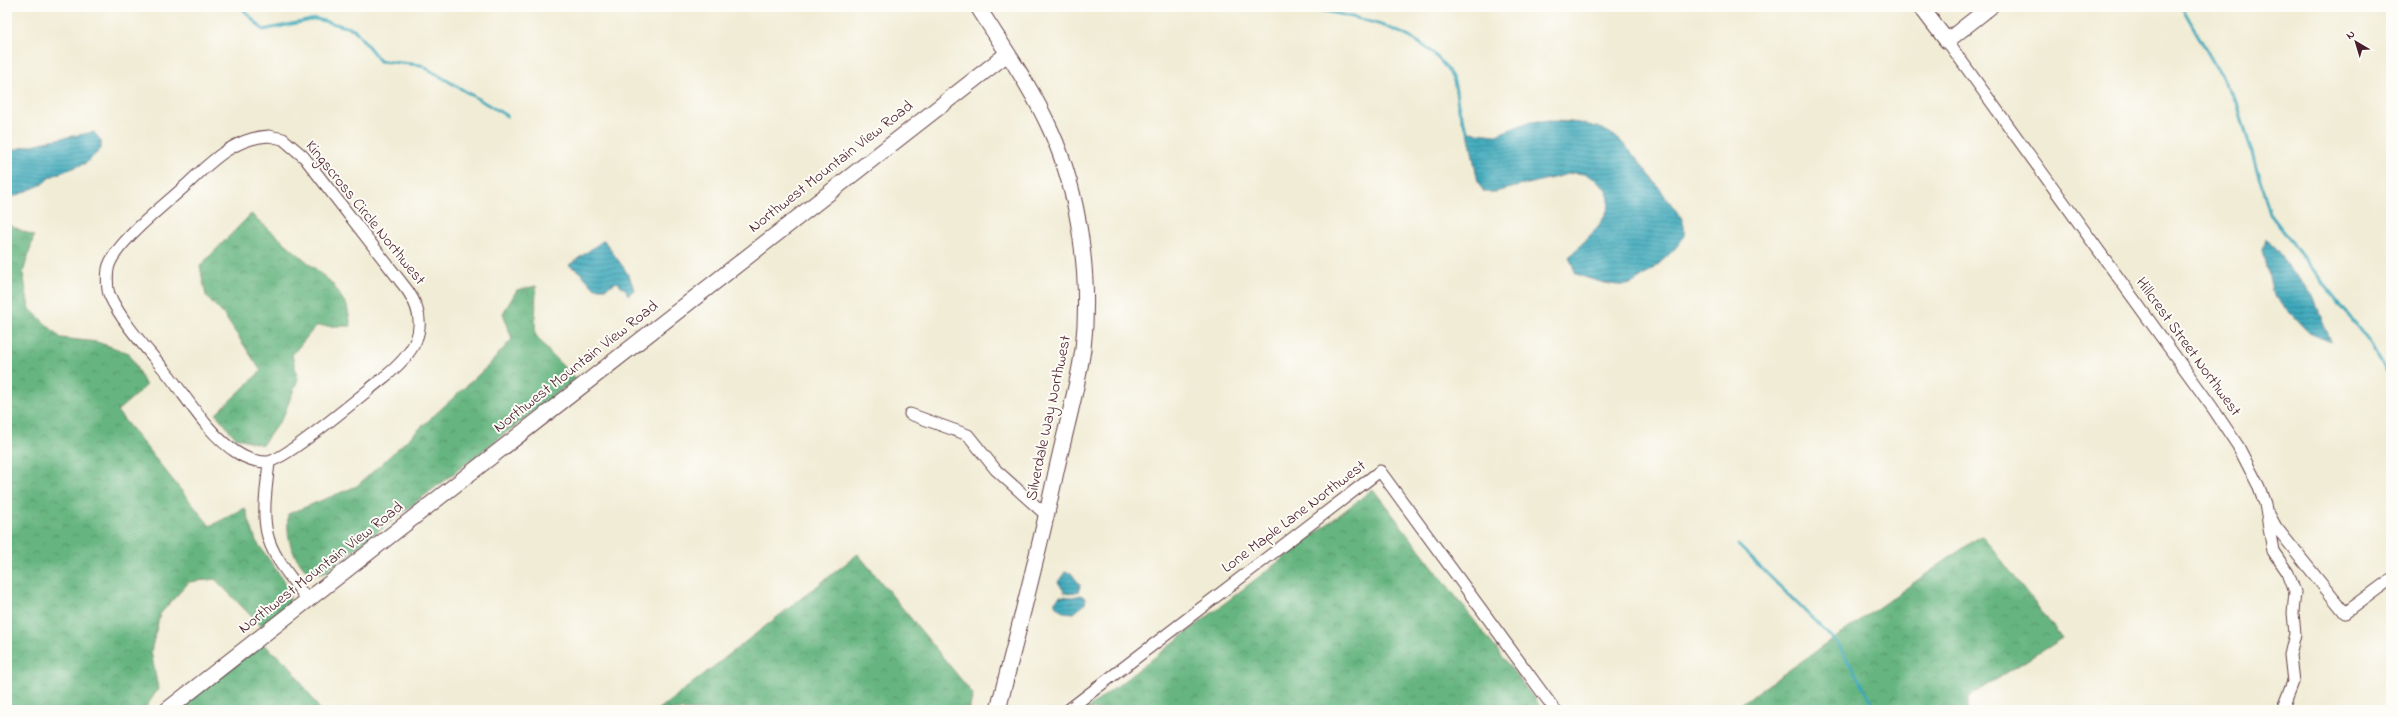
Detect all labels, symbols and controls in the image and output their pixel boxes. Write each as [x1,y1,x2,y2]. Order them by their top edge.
north arrow [2336,22,2376,62]
text: N [2343,26,2358,44]
street label: Northwest Mountain View Road [743,95,919,239]
street label: Kingscross Circle Northwest [299,135,431,291]
street label: Hillcrest Street Northwest [2129,272,2247,422]
street label: Northwest Mountain View Road [488,295,664,439]
street label: Silverdale Way Northwest [1020,333,1078,503]
street label: Lone Maple Lane Northwest [1217,454,1372,579]
street label: Northwest Mountain View Road [233,496,409,640]

